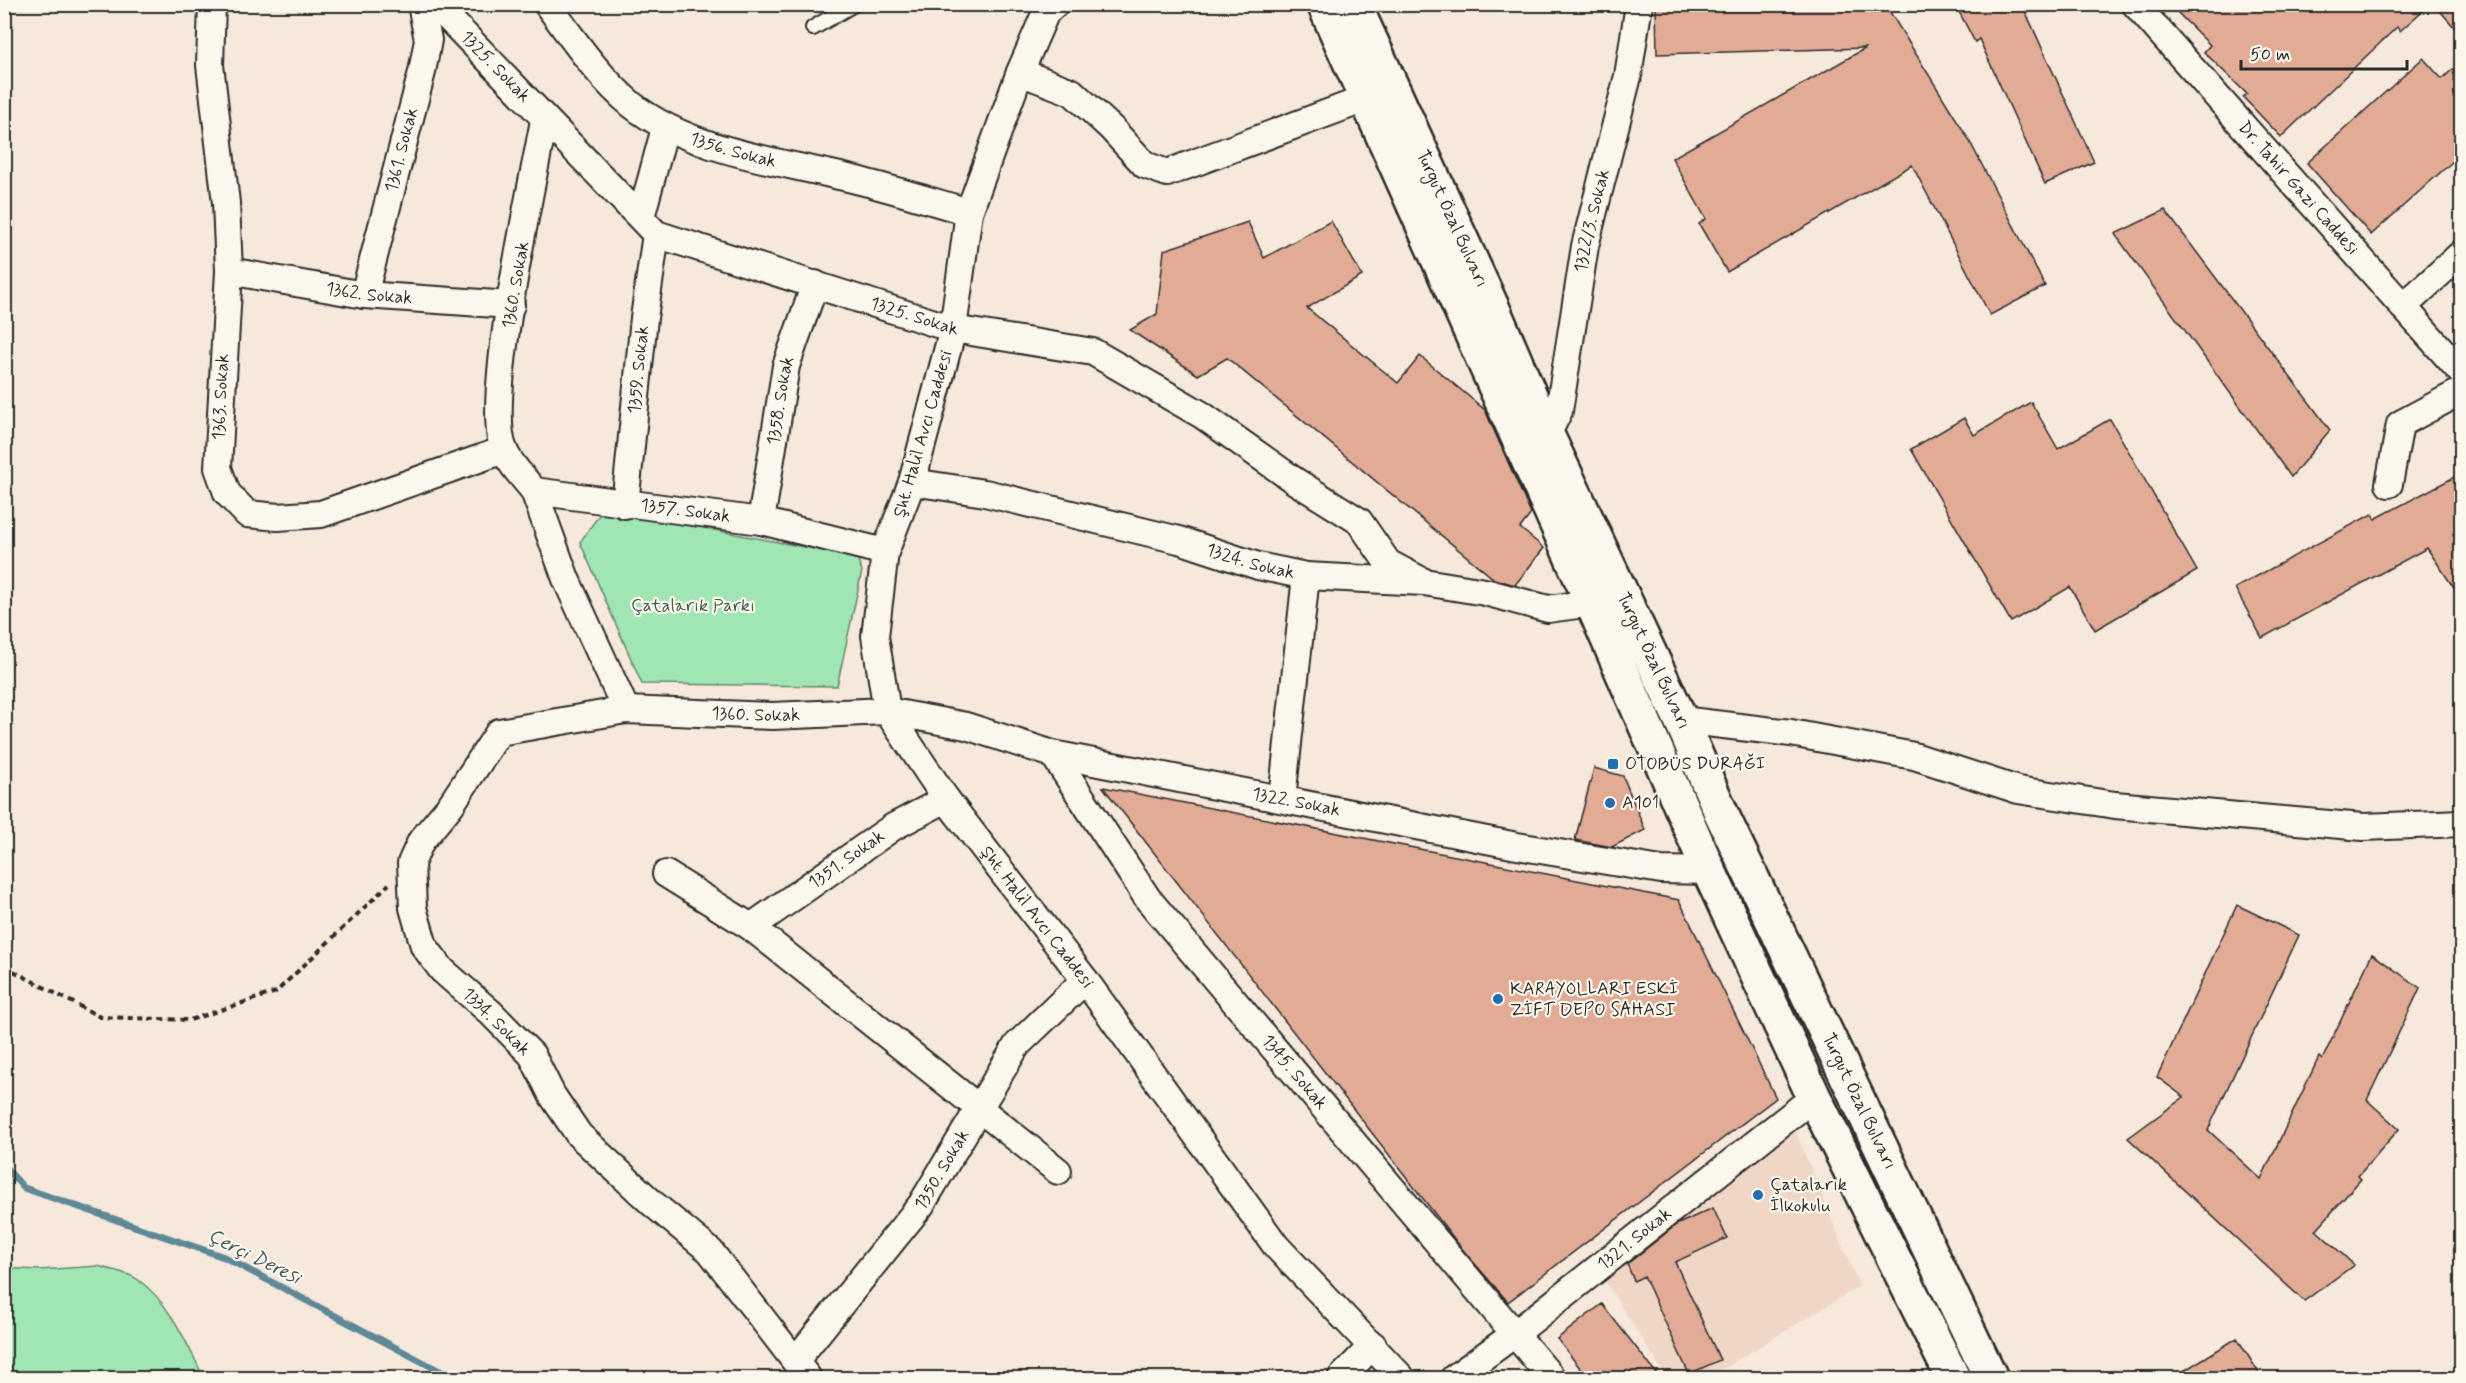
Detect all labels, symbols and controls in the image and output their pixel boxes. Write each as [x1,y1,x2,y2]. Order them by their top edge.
street label: 1325. Sokak [455,25,536,108]
scale bar [2241,33,2408,71]
text: 50 m [2250,43,2290,67]
street label: 1361. Sokak [379,105,424,195]
street label: Dr. Tahir Gazi Caddesi [2232,116,2364,260]
street label: 1356. Sokak [686,126,779,174]
street label: Turgut Özal Bulvarı [1410,146,1494,291]
street label: 1322/3. Sokak [1569,167,1616,274]
street label: 1360. Sokak [497,239,536,331]
street label: 1362. Sokak [324,276,413,310]
street label: 1325. Sokak [867,291,960,342]
street label: 1359. Sokak [622,324,655,415]
street label: Şht. Halil Avcı Caddesi [888,347,958,521]
street label: 1358. Sokak [761,352,801,447]
street label: 1363. Sokak [207,353,235,441]
street label: 1357. Sokak [639,493,732,529]
street label: 1324. Sokak [1203,538,1297,585]
street label: Turgut Özal Bulvarı [1611,589,1696,733]
park label: Çatalarık Parkı [631,594,755,618]
street label: 1360. Sokak [711,702,800,728]
place label: OTOBÜS DURAĞI [1625,752,1765,776]
marker: OTOBÜS DURAĞI [1606,757,1620,771]
street label: 1322. Sokak [1250,782,1342,823]
place label: A101 [1622,791,1659,815]
marker: A101 [1603,796,1617,810]
street label: 1351. Sokak [804,824,890,895]
street label: Şht. Halil Avcı Caddesi [975,841,1099,993]
place label: KARAYOLLARI ESKİ ZİFT DEPO SAHASI [1510,977,1678,1022]
street label: 1334. Sokak [457,983,536,1062]
marker: KARAYOLLARI ESKİ ZİFT DEPO SAHASI [1491,992,1505,1006]
street label: Turgut Özal Bulvarı [1816,1029,1902,1174]
street label: 1345. Sokak [1256,1030,1333,1115]
street label: 1350. Sokak [909,1125,975,1216]
place label: Çatalarık İlkokulu [1770,1173,1847,1218]
marker: Çatalarık İlkokulu [1751,1188,1765,1202]
street label: 1321. Sokak [1592,1202,1677,1276]
water label: Çerçi Deresi [203,1223,308,1292]

